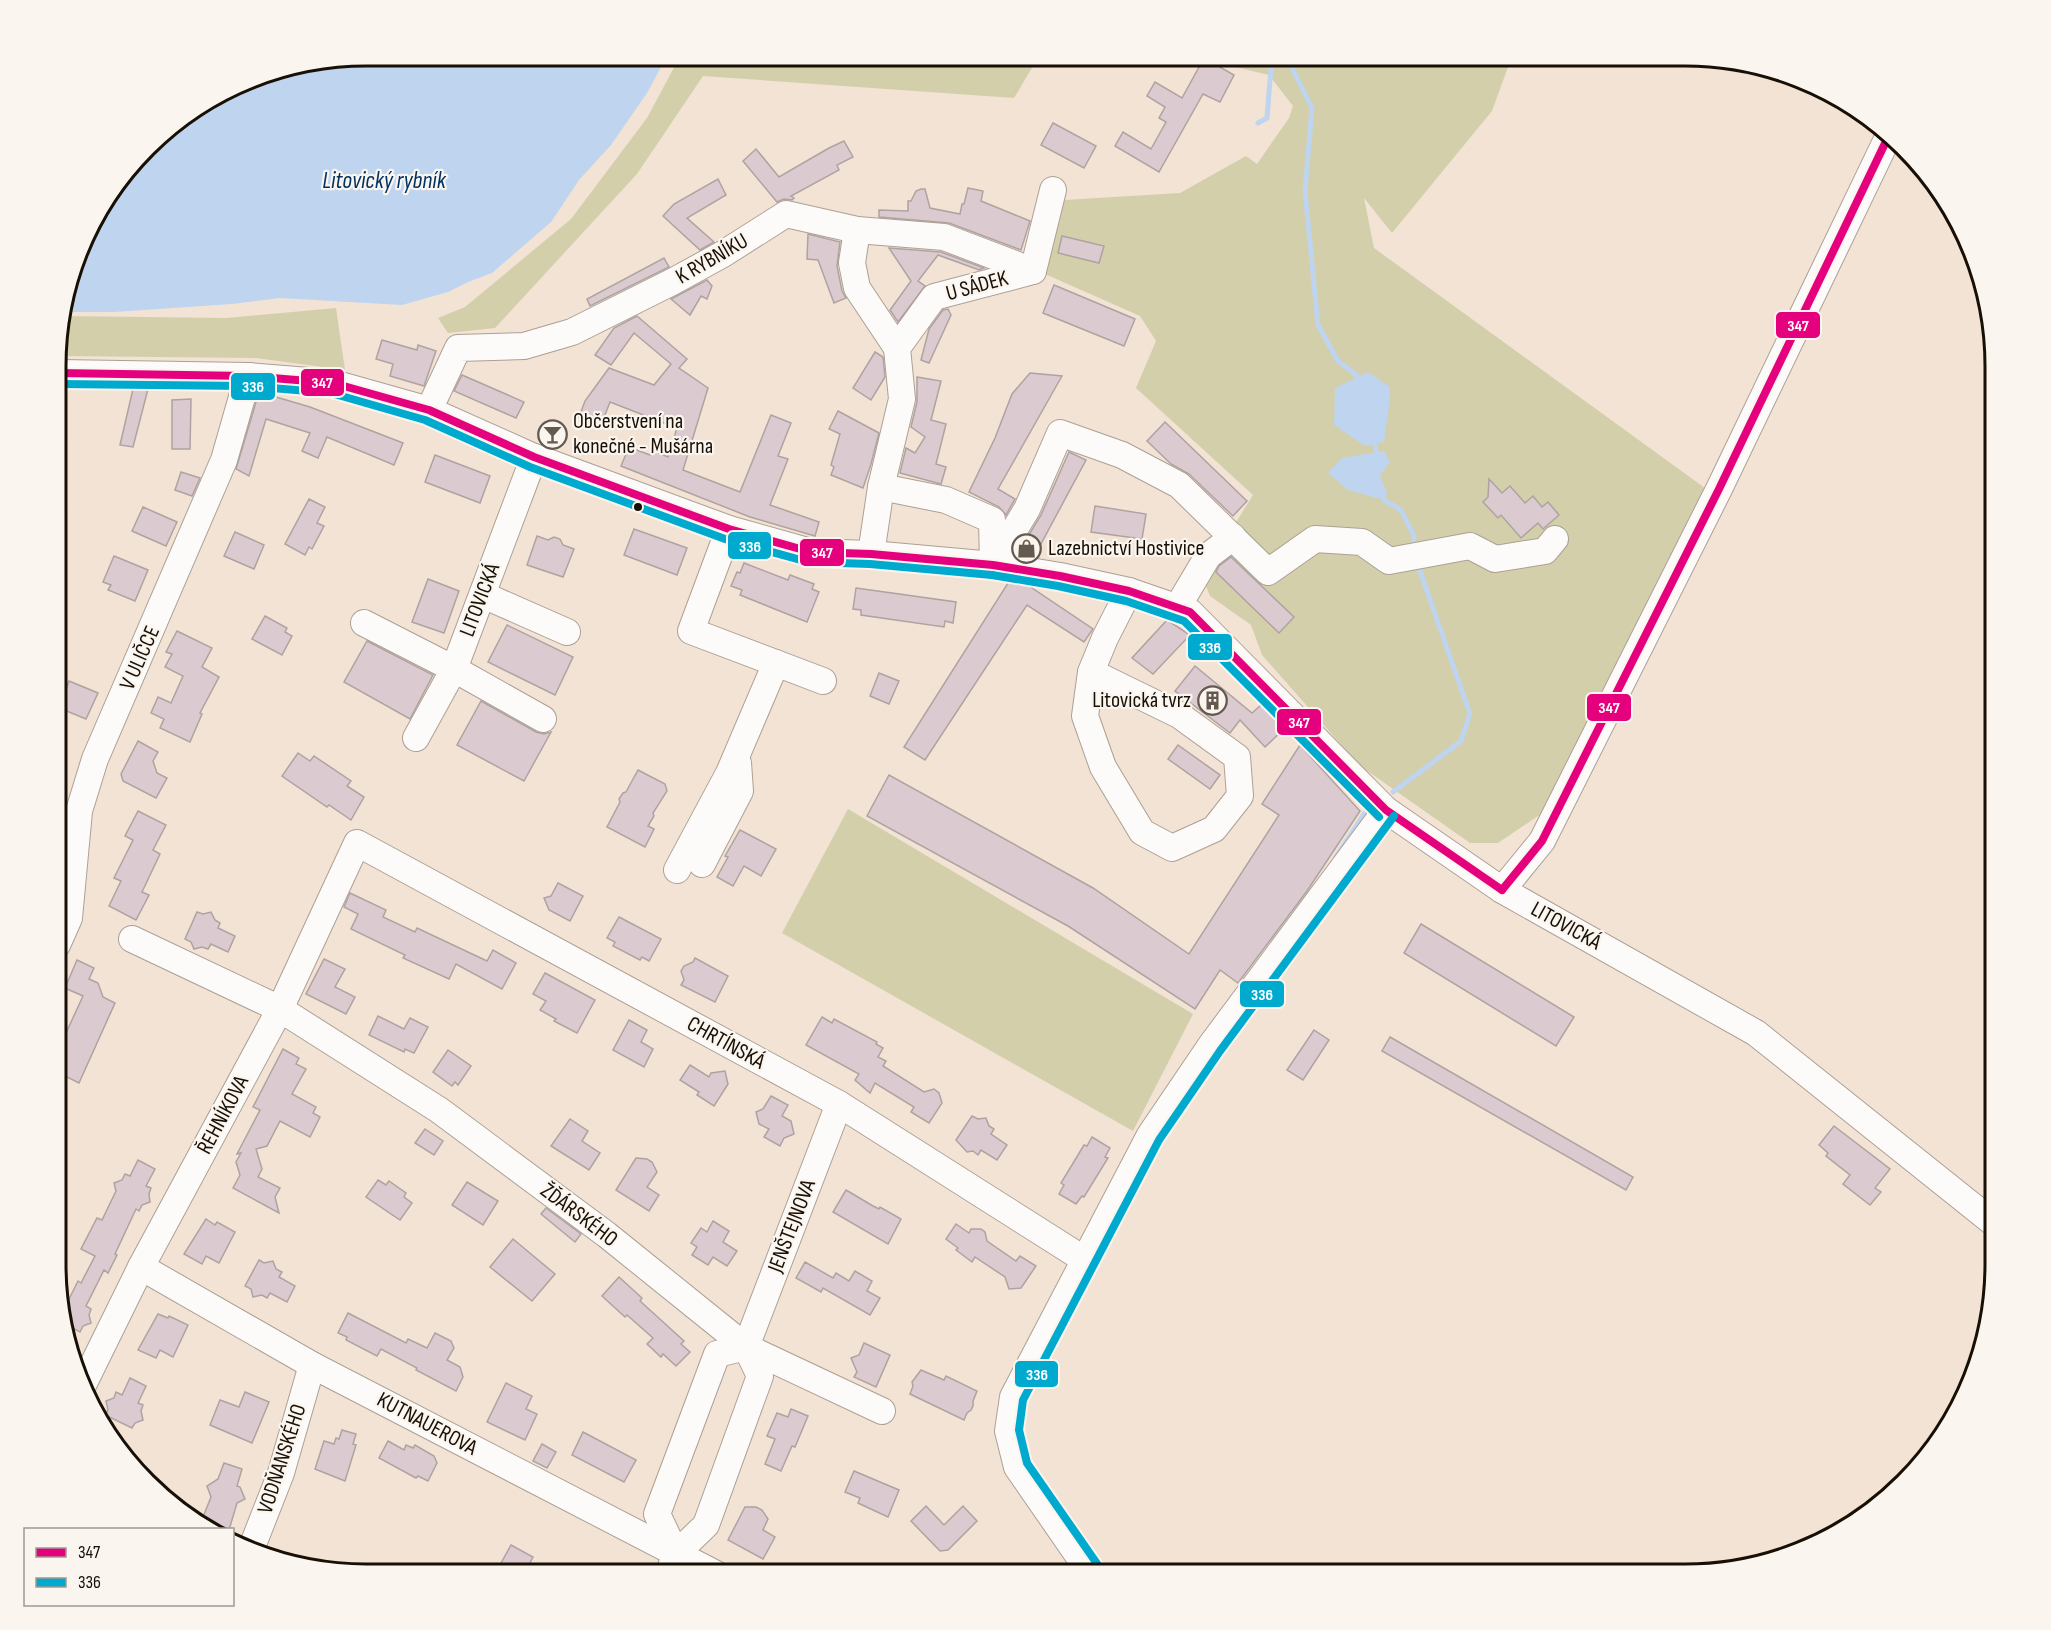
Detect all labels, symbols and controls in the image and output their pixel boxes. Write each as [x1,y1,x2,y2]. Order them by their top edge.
water label: Litovický rybník [322,166,447,195]
street label: K RYBNÍKU [671,228,753,290]
street label: U SÁDEK [943,265,1011,307]
line badge: 347 [1775,311,1821,339]
text: 347 [1787,317,1809,336]
line badge: 347 [300,368,345,397]
line badge: 336 [230,372,276,401]
text: 347 [311,374,333,393]
text: 336 [242,378,264,397]
place label: Občerstvení na konečné - Mušárna [573,408,713,460]
bar icon: Občerstvení na konečné - Mušárna [536,418,568,450]
unlabelled marker [632,501,644,513]
line badge: 336 [727,531,772,560]
shop icon: Lazebnictví Hostivice [1011,532,1043,564]
place label: Lazebnictví Hostivice [1048,535,1204,562]
text: 336 [739,538,761,557]
line badge: 347 [799,538,845,567]
text: 347 [811,544,833,563]
street label: LITOVICKÁ [454,559,506,640]
street label: V ULIČCE [114,622,166,694]
line badge: 336 [1187,633,1233,661]
text: 336 [1199,639,1221,658]
building icon: Litovická tvrz [1196,684,1228,716]
place label: Litovická tvrz [1092,687,1191,714]
line badge: 347 [1586,693,1632,722]
text: 347 [1598,699,1620,718]
line badge: 347 [1276,708,1322,736]
text: 347 [1288,714,1310,733]
street label: LITOVICKÁ [1526,896,1606,957]
line badge: 336 [1239,980,1285,1008]
text: 336 [1251,986,1273,1005]
street label: CHRTÍNSKÁ [682,1011,770,1076]
street label: ŘEHNÍKOVA [191,1071,255,1159]
street label: JENŠTEJNOVA [762,1175,822,1277]
street label: ŽĎÁRSKÉHO [535,1177,623,1253]
line badge: 336 [1014,1360,1059,1388]
text: 336 [1026,1366,1048,1385]
street label: KUTNAUEROVA [372,1386,482,1462]
street label: VODŇANSKÉHO [252,1401,312,1517]
legend [24,1528,234,1606]
text: 347 [78,1542,101,1563]
text: 336 [78,1572,101,1593]

